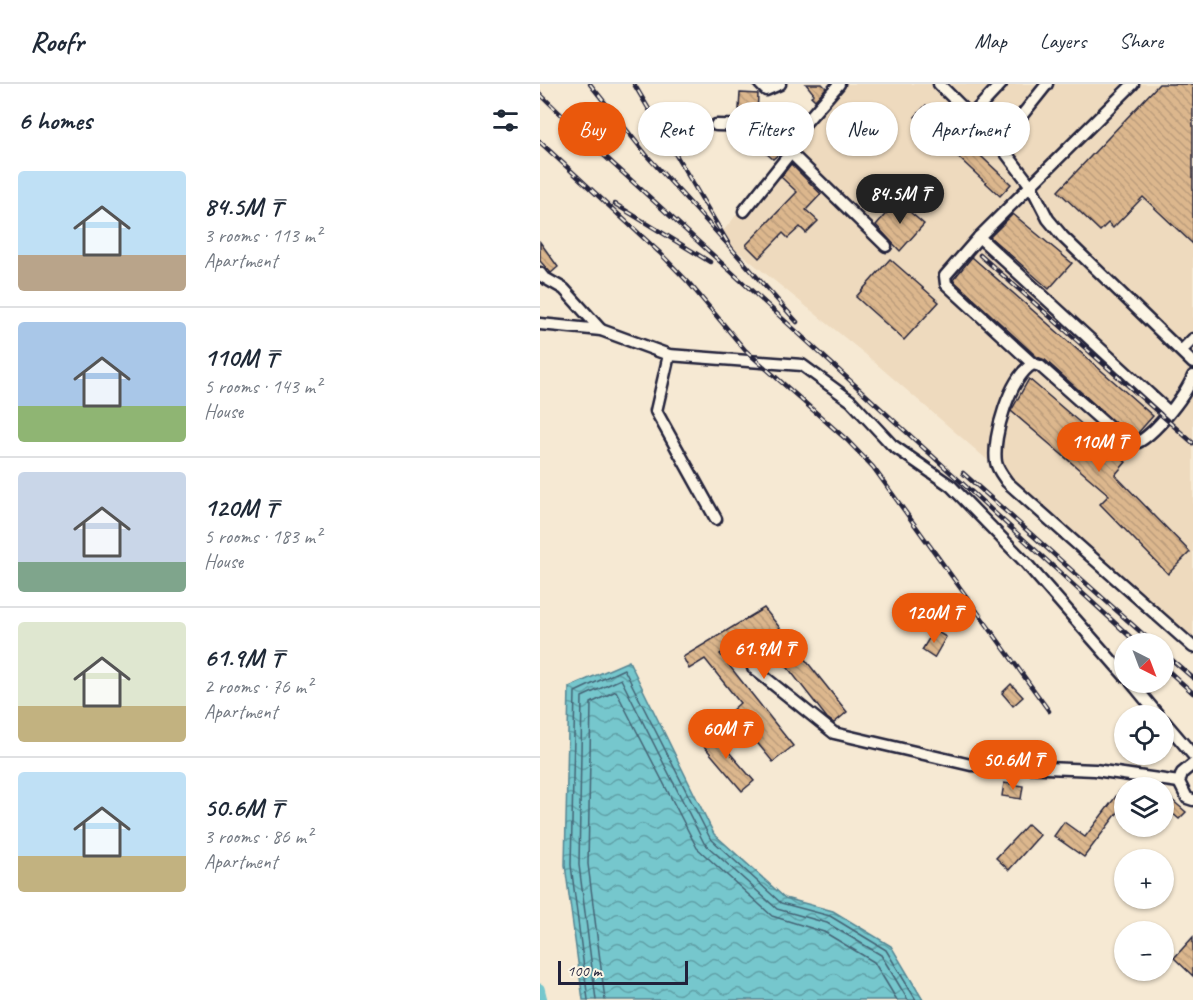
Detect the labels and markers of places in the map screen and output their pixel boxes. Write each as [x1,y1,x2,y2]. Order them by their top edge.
pin: 84.5M ₸ [845,174,955,225]
pin: 110M ₸ [1050,422,1148,473]
pin: 120M ₸ [885,593,983,644]
pin: 61.9M ₸ [709,629,819,680]
pin: 60M ₸ [684,709,768,760]
pin: 50.6M ₸ [958,740,1068,791]

